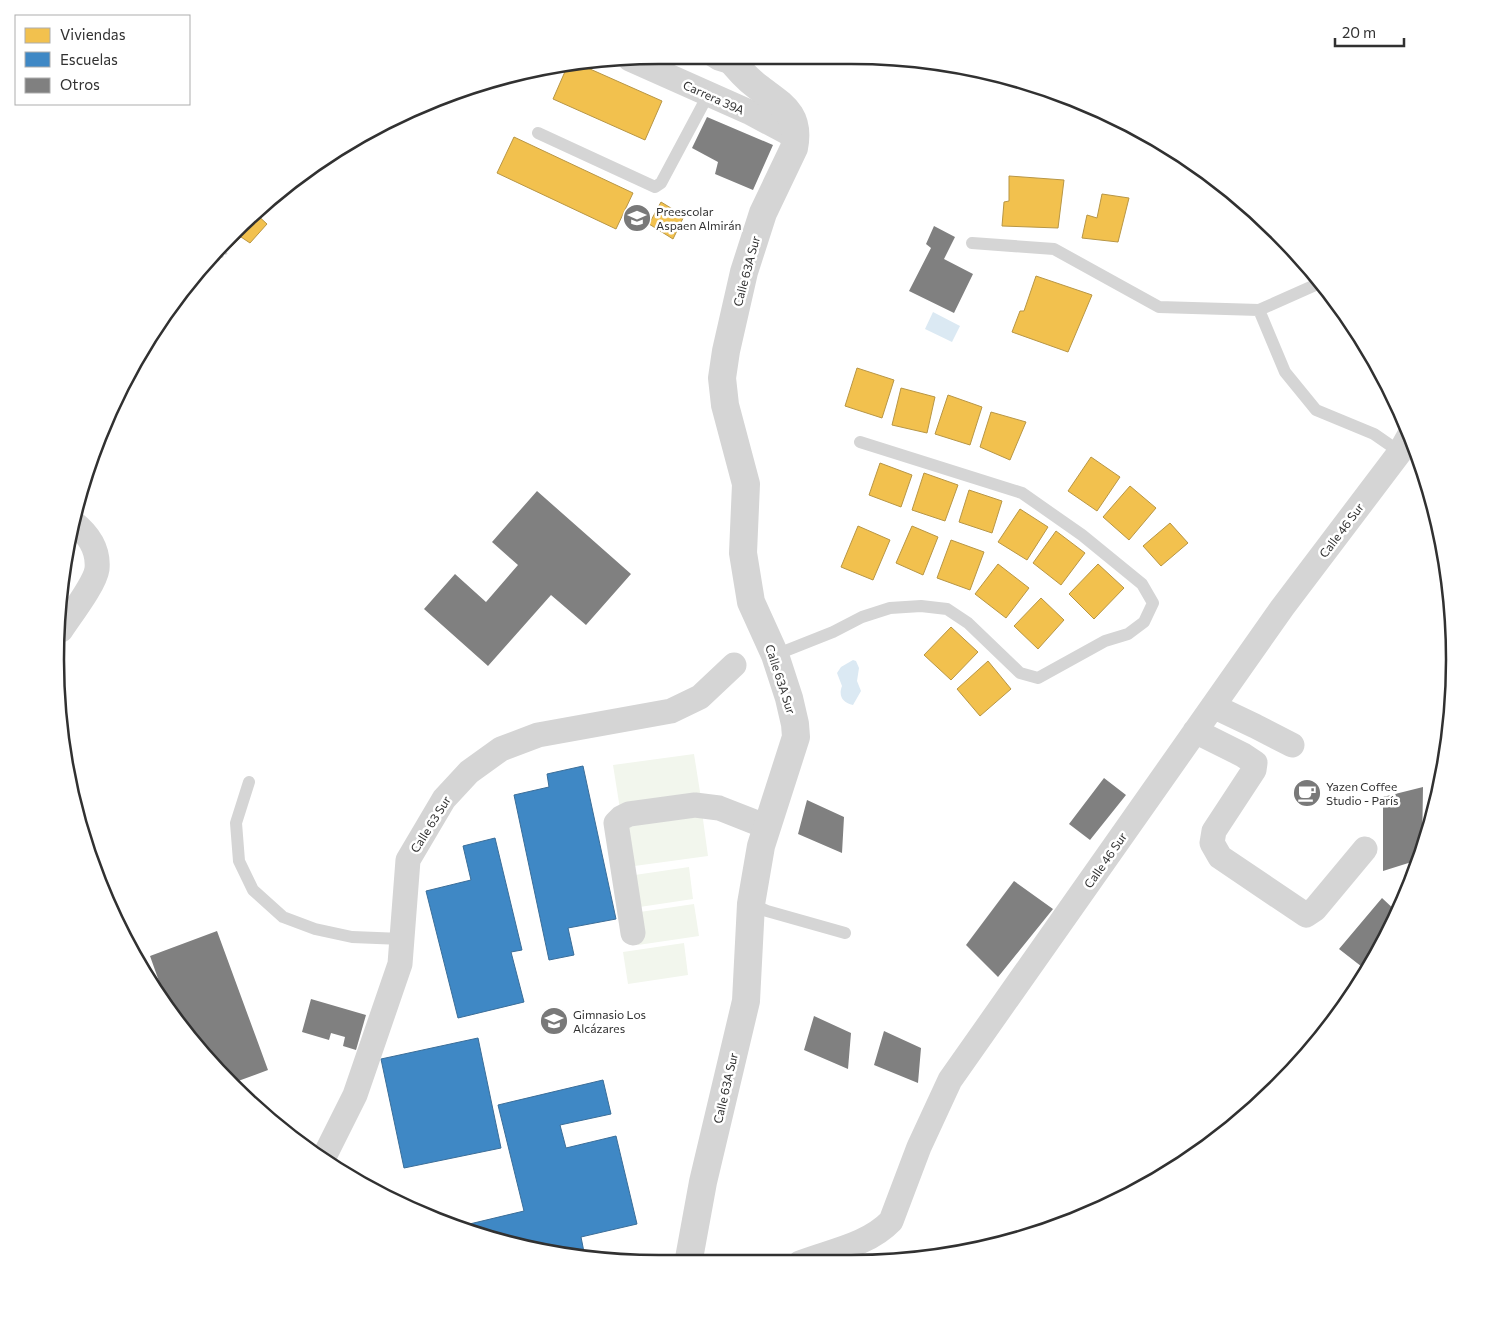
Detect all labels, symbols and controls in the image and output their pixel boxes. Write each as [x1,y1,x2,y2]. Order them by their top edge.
legend [15,15,190,105]
scale bar [1335,15,1404,47]
text: 20 m [1342,23,1376,41]
text: Viviendas [60,25,126,43]
text: Escuelas [60,50,118,68]
text: Otros [60,75,100,93]
street label: Carrera 39A [681,77,747,117]
school or university icon: Preescolar Aspaen Almirán [622,203,652,233]
place label: Preescolar Aspaen Almirán [656,204,741,232]
street label: Calle 63A Sur [730,234,762,308]
street label: Calle 46 Sur [1316,500,1366,560]
street label: Calle 63A Sur [763,643,799,716]
cafe icon: Yazen Coffee Studio - París [1292,778,1322,808]
place label: Yazen Coffee Studio - París [1326,779,1399,807]
street label: Calle 63 Sur [407,793,453,855]
street label: Calle 46 Sur [1081,829,1129,890]
school or university icon: Gimnasio Los Alcázares [539,1006,569,1036]
place label: Gimnasio Los Alcázares [573,1007,646,1035]
street label: Calle 63A Sur [710,1051,740,1125]

